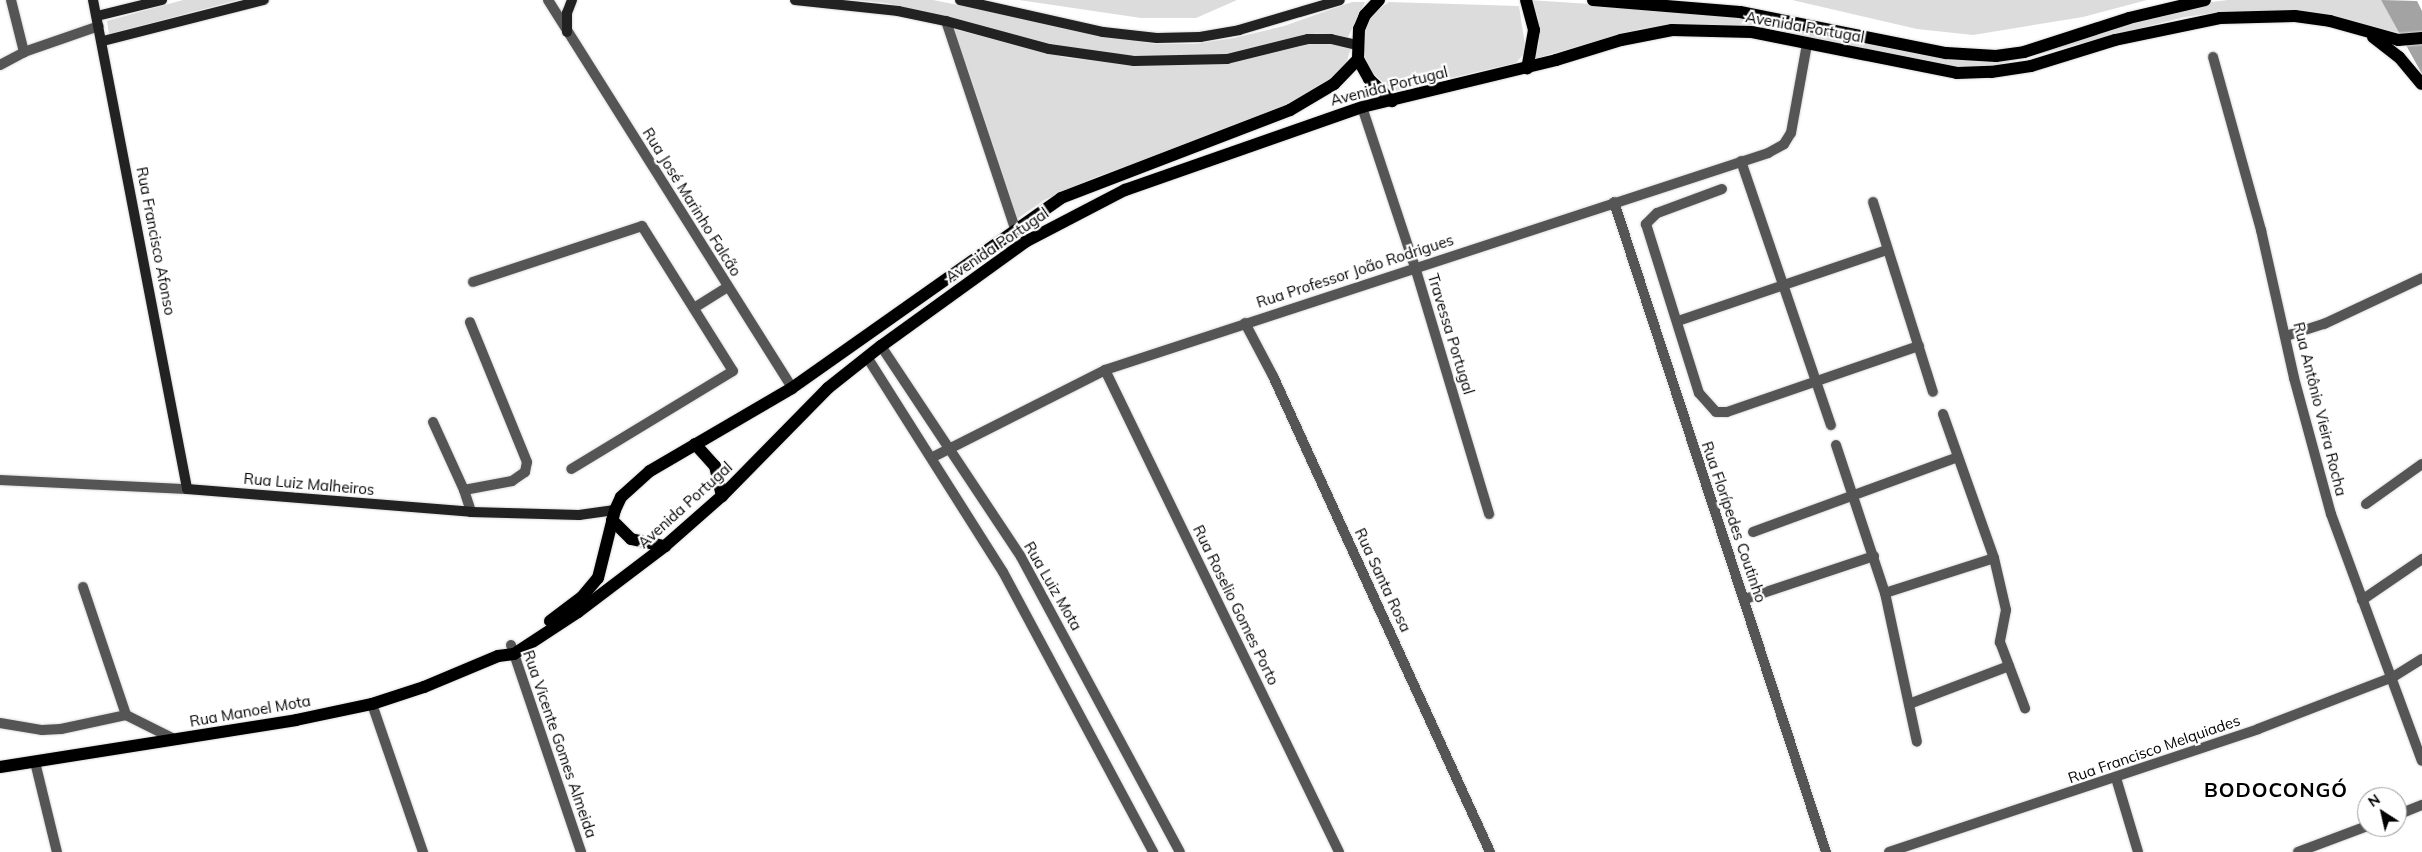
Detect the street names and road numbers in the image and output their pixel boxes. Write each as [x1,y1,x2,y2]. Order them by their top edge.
street label: Avenida Portugal [1744,8,1866,46]
street label: Avenida Portugal [1328,63,1450,109]
street label: Rua José Marinho Falcão [639,124,745,280]
street label: Rua Francisco Afonso [133,165,179,317]
street label: Avenida Portugal [942,204,1052,286]
street label: Rua Professor João Rodrigues [1254,231,1456,311]
street label: Travessa Portugal [1424,271,1478,397]
street label: Rua Antônio Vieira Rocha [2290,320,2350,498]
street label: Rua Florípedes Coutinho [1698,439,1770,605]
street label: Avenida Portugal [634,458,736,552]
street label: Rua Luiz Malheiros [243,469,375,499]
street label: Rua Roselio Gomes Porto [1189,522,1283,688]
street label: Rua Santa Rosa [1351,525,1415,635]
street label: Rua Luiz Mota [1020,538,1086,634]
street label: Rua Vicente Gomes Almeida [519,648,601,840]
street label: Rua Manoel Mota [188,692,312,730]
street label: Rua Francisco Melquiades [2065,711,2243,787]

